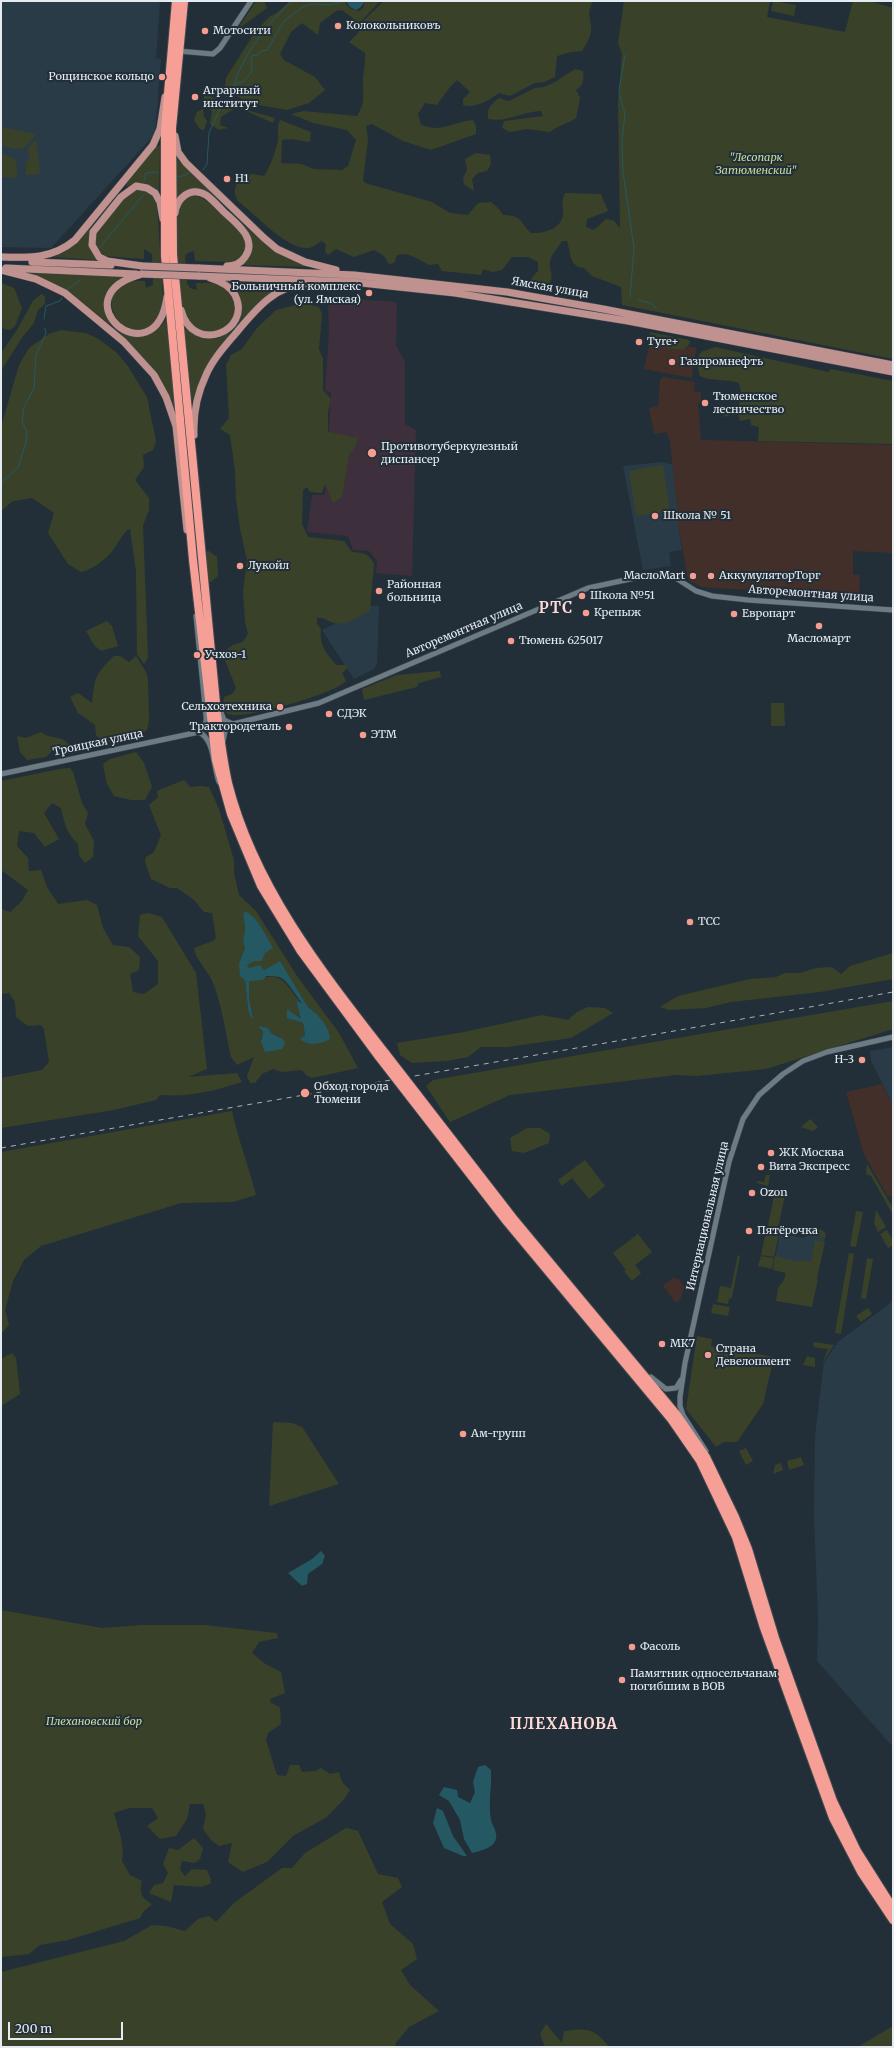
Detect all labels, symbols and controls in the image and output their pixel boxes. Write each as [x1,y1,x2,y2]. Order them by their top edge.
place label: Колокольниковъ [346,19,440,33]
marker: Колокольниковъ [333,21,343,31]
place label: Мотосити [213,24,271,38]
marker: Мотосити [200,26,210,36]
place label: Рощинское кольцо [49,70,154,84]
marker: Рощинское кольцо [157,72,167,82]
place label: Аграрный институт [203,84,260,110]
marker: Аграрный институт [190,92,200,102]
park label: "Лесопарк Затюменский" [715,151,797,177]
place label: Н1 [235,172,249,186]
marker: Н1 [222,174,232,184]
street label: Ямская улица [510,275,590,301]
place label: Больничный комплекс (ул. Ямская) [231,280,361,306]
marker: Больничный комплекс (ул. Ямская) [364,288,374,298]
place label: Tyre+ [647,335,679,349]
marker: Tyre+ [634,337,644,347]
place label: Газпромнефть [680,355,763,369]
marker: Газпромнефть [667,357,677,367]
place label: Тюменское лесничество [713,390,784,416]
marker: Тюменское лесничество [700,398,710,408]
place label: Противотуберкулезный диспансер [381,440,518,466]
marker: Противотуберкулезный диспансер [366,447,378,459]
place label: Школа № 51 [663,509,731,523]
marker: Школа № 51 [650,511,660,521]
place label: Лукойл [248,559,289,573]
marker: Лукойл [235,561,245,571]
place label: МаслоMart [624,569,685,583]
place label: АккумуляторТорг [719,569,821,583]
marker: МаслоMart [688,571,698,581]
marker: АккумуляторТорг [706,571,716,581]
place label: Районная больница [387,578,441,604]
street label: Авторемонтная улица [748,583,874,605]
marker: Районная больница [374,586,384,596]
place label: Школа №51 [590,589,655,603]
marker: Школа №51 [577,591,587,601]
street label: Авторемонтная улица [404,599,524,661]
district label: РТС [539,600,573,618]
place label: Крепыж [594,606,641,620]
place label: Европарт [742,607,795,621]
marker: Крепыж [581,608,591,618]
marker: Европарт [729,609,739,619]
marker: Масломарт [814,621,824,631]
place label: Масломарт [787,632,851,646]
place label: Тюмень 625017 [519,634,603,648]
marker: Тюмень 625017 [506,636,516,646]
place label: Учхоз-1 [205,648,246,662]
marker: Учхоз-1 [192,650,202,660]
place label: Сельхозтехника [181,700,272,714]
marker: Сельхозтехника [275,702,285,712]
place label: СДЭК [337,707,367,721]
marker: СДЭК [324,709,334,719]
place label: Трактородеталь [189,720,281,734]
marker: Трактородеталь [284,722,294,732]
street label: Троицкая улица [52,727,144,759]
place label: ЭТМ [371,728,397,742]
marker: ЭТМ [358,730,368,740]
place label: ТСС [698,915,720,929]
marker: ТСС [685,917,695,927]
place label: Н-3 [835,1053,854,1067]
marker: Н-3 [857,1055,867,1065]
place label: Обход города Тюмени [314,1080,389,1106]
marker: Обход города Тюмени [299,1087,311,1099]
street label: Интернациональная улица [684,1140,732,1292]
place label: ЖК Москва [779,1146,844,1160]
marker: ЖК Москва [766,1148,776,1158]
place label: Вита Экспресс [769,1160,850,1174]
marker: Вита Экспресс [756,1162,766,1172]
place label: Ozon [760,1186,788,1200]
marker: Ozon [747,1188,757,1198]
place label: Пятёрочка [757,1224,818,1238]
marker: Пятёрочка [744,1226,754,1236]
place label: МК7 [670,1337,695,1351]
marker: МК7 [657,1339,667,1349]
place label: Страна Девелопмент [716,1342,791,1368]
marker: Страна Девелопмент [703,1350,713,1360]
place label: Ам-групп [471,1427,526,1441]
marker: Ам-групп [458,1429,468,1439]
place label: Фасоль [640,1640,680,1654]
marker: Фасоль [627,1642,637,1652]
place label: Памятник односельчанам погибшим в ВОВ [630,1667,777,1693]
marker: Памятник односельчанам погибшим в ВОВ [617,1675,627,1685]
park label: Плехановский бор [46,1715,142,1729]
district label: ПЛЕХАНОВА [510,1716,618,1734]
scale bar [10,2014,125,2040]
text: 200 m [15,2021,52,2036]

